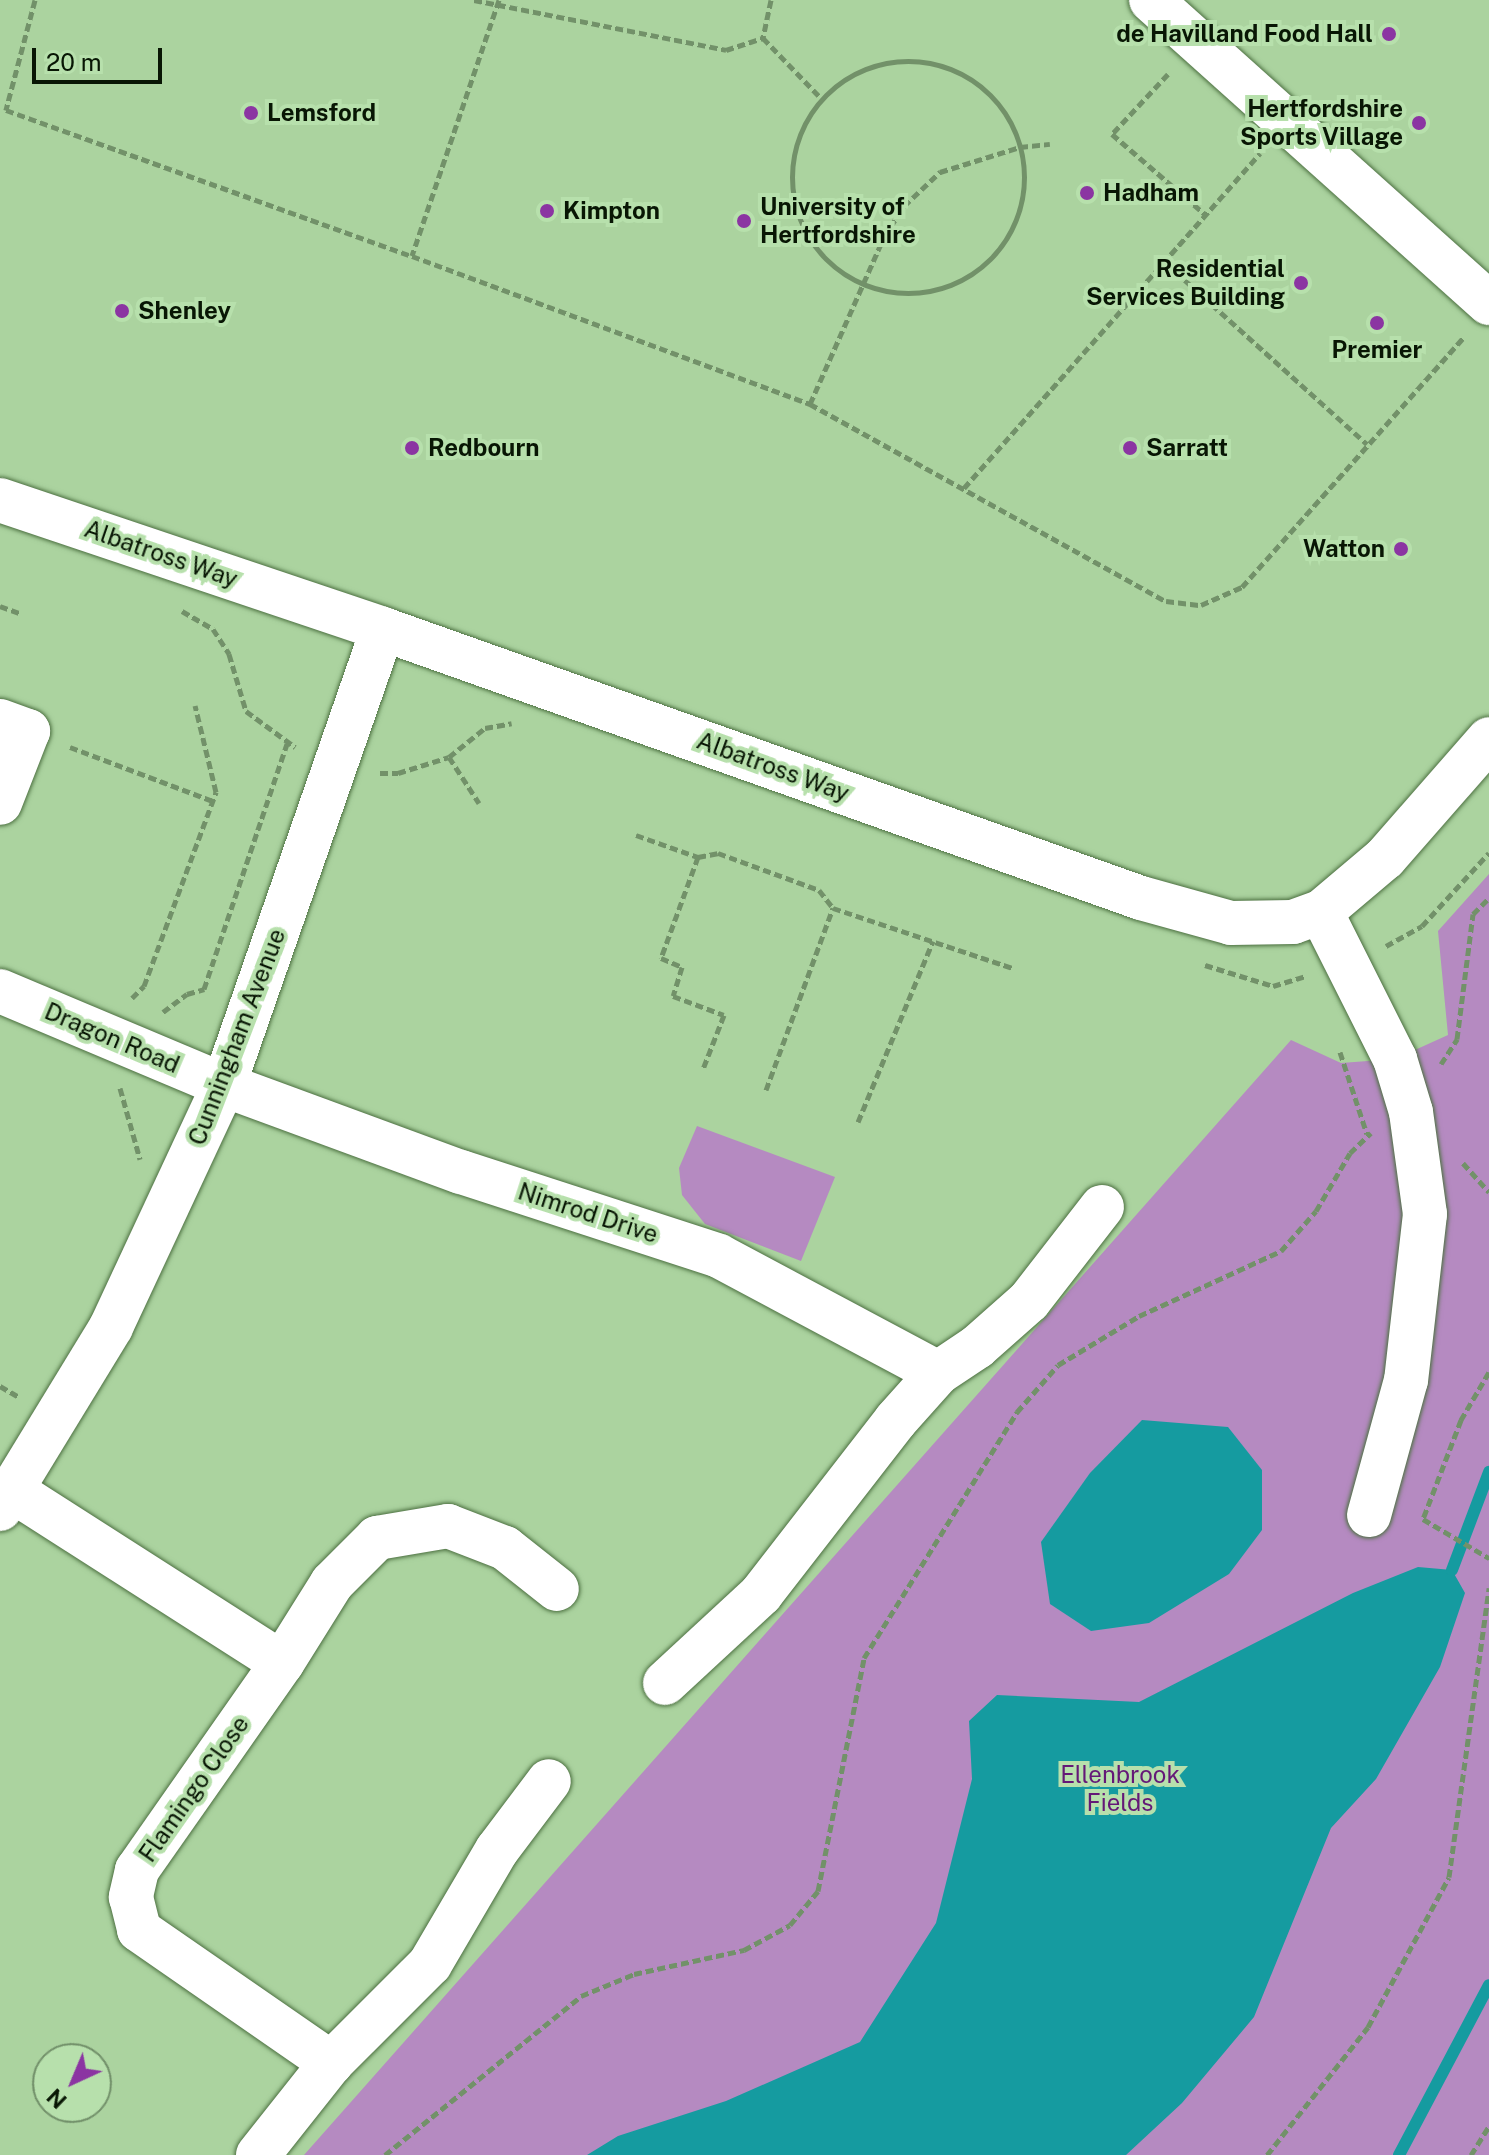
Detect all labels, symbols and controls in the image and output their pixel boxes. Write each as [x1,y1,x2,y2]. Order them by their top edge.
place label: de Havilland Food Hall [1116,20,1373,48]
marker: de Havilland Food Hall [1380,25,1398,43]
scale bar [36,32,166,82]
text: 20 m [46,48,102,76]
place label: Hertfordshire Sports Village [1239,95,1403,151]
place label: Lemsford [267,99,376,127]
marker: Lemsford [242,104,260,122]
marker: Hertfordshire Sports Village [1410,114,1428,132]
place label: Hadham [1103,179,1199,207]
marker: Hadham [1078,184,1096,202]
place label: University of Hertfordshire [760,193,916,249]
place label: Kimpton [563,197,660,225]
marker: Kimpton [538,202,556,220]
marker: University of Hertfordshire [735,212,753,230]
place label: Residential Services Building [1086,255,1285,311]
marker: Residential Services Building [1292,274,1310,292]
place label: Shenley [138,297,231,325]
marker: Shenley [113,302,131,320]
marker: Premier [1368,314,1386,332]
place label: Premier [1332,336,1422,364]
place label: Redbourn [428,434,540,462]
place label: Sarratt [1146,434,1228,462]
marker: Redbourn [403,439,421,457]
marker: Sarratt [1121,439,1139,457]
street label: Albatross Way [80,514,242,594]
place label: Watton [1303,535,1385,563]
marker: Watton [1392,540,1410,558]
street label: Albatross Way [693,726,853,808]
street label: Cunningham Avenue [182,925,292,1149]
street label: Dragon Road [40,997,184,1079]
street label: Nimrod Drive [514,1177,662,1249]
street label: Flamingo Close [133,1710,255,1868]
park label: Ellenbrook Fields [1060,1761,1180,1817]
north arrow [32,2043,112,2123]
text: N [41,2083,72,2114]

